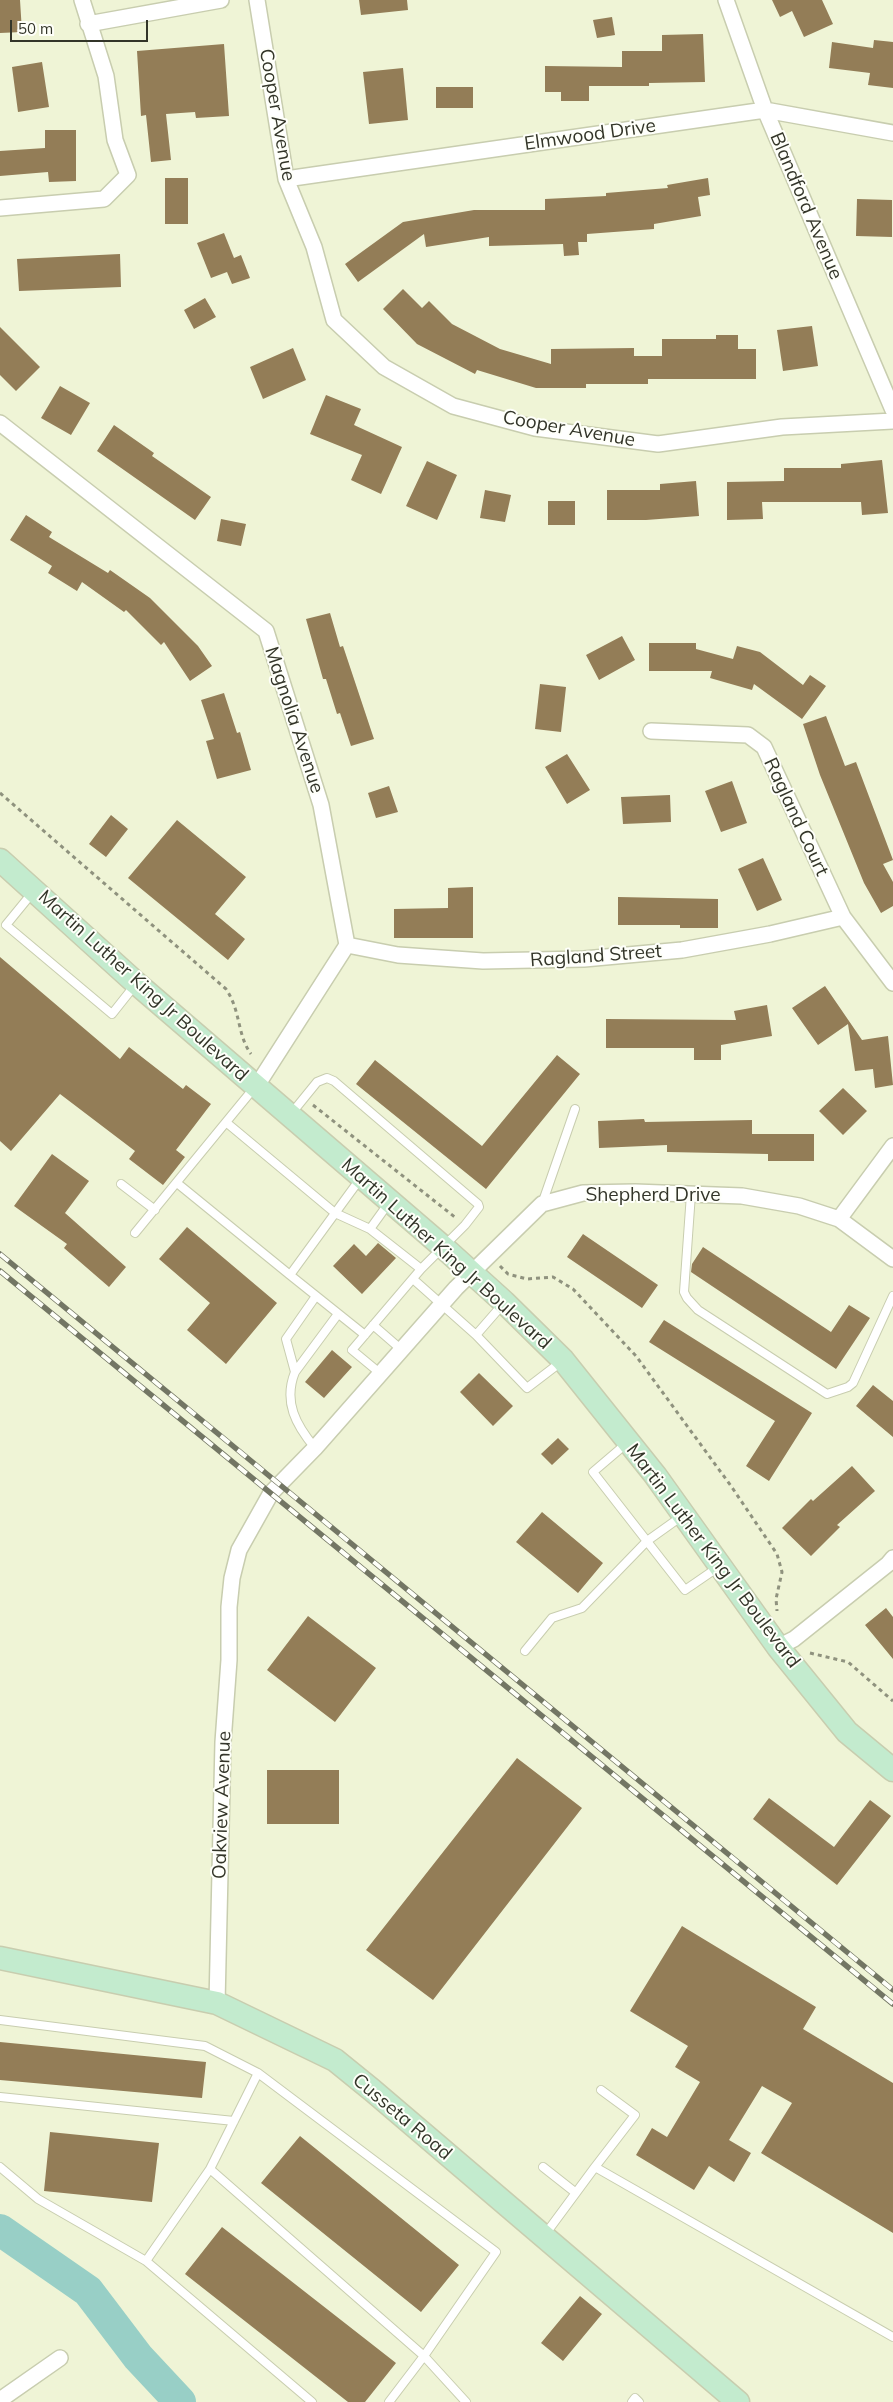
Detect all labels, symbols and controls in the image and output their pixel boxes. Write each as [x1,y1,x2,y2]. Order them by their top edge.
scale bar [12,10,150,42]
text: 50 m [18,19,53,38]
street label: Cooper Avenue [254,47,300,183]
street label: Elmwood Drive [523,114,657,156]
street label: Blandford Avenue [765,129,847,283]
street label: Cooper Avenue [501,406,637,452]
street label: Magnolia Avenue [260,644,328,796]
street label: Ragland Court [759,754,833,880]
street label: Martin Luther King Jr Boulevard [33,886,253,1086]
street label: Ragland Street [529,940,663,972]
street label: Martin Luther King Jr Boulevard [336,1154,556,1354]
street label: Shepherd Drive [585,1184,721,1206]
street label: Martin Luther King Jr Boulevard [621,1439,805,1673]
street label: Oakview Avenue [208,1731,236,1879]
street label: Cusseta Road [348,2069,456,2165]

